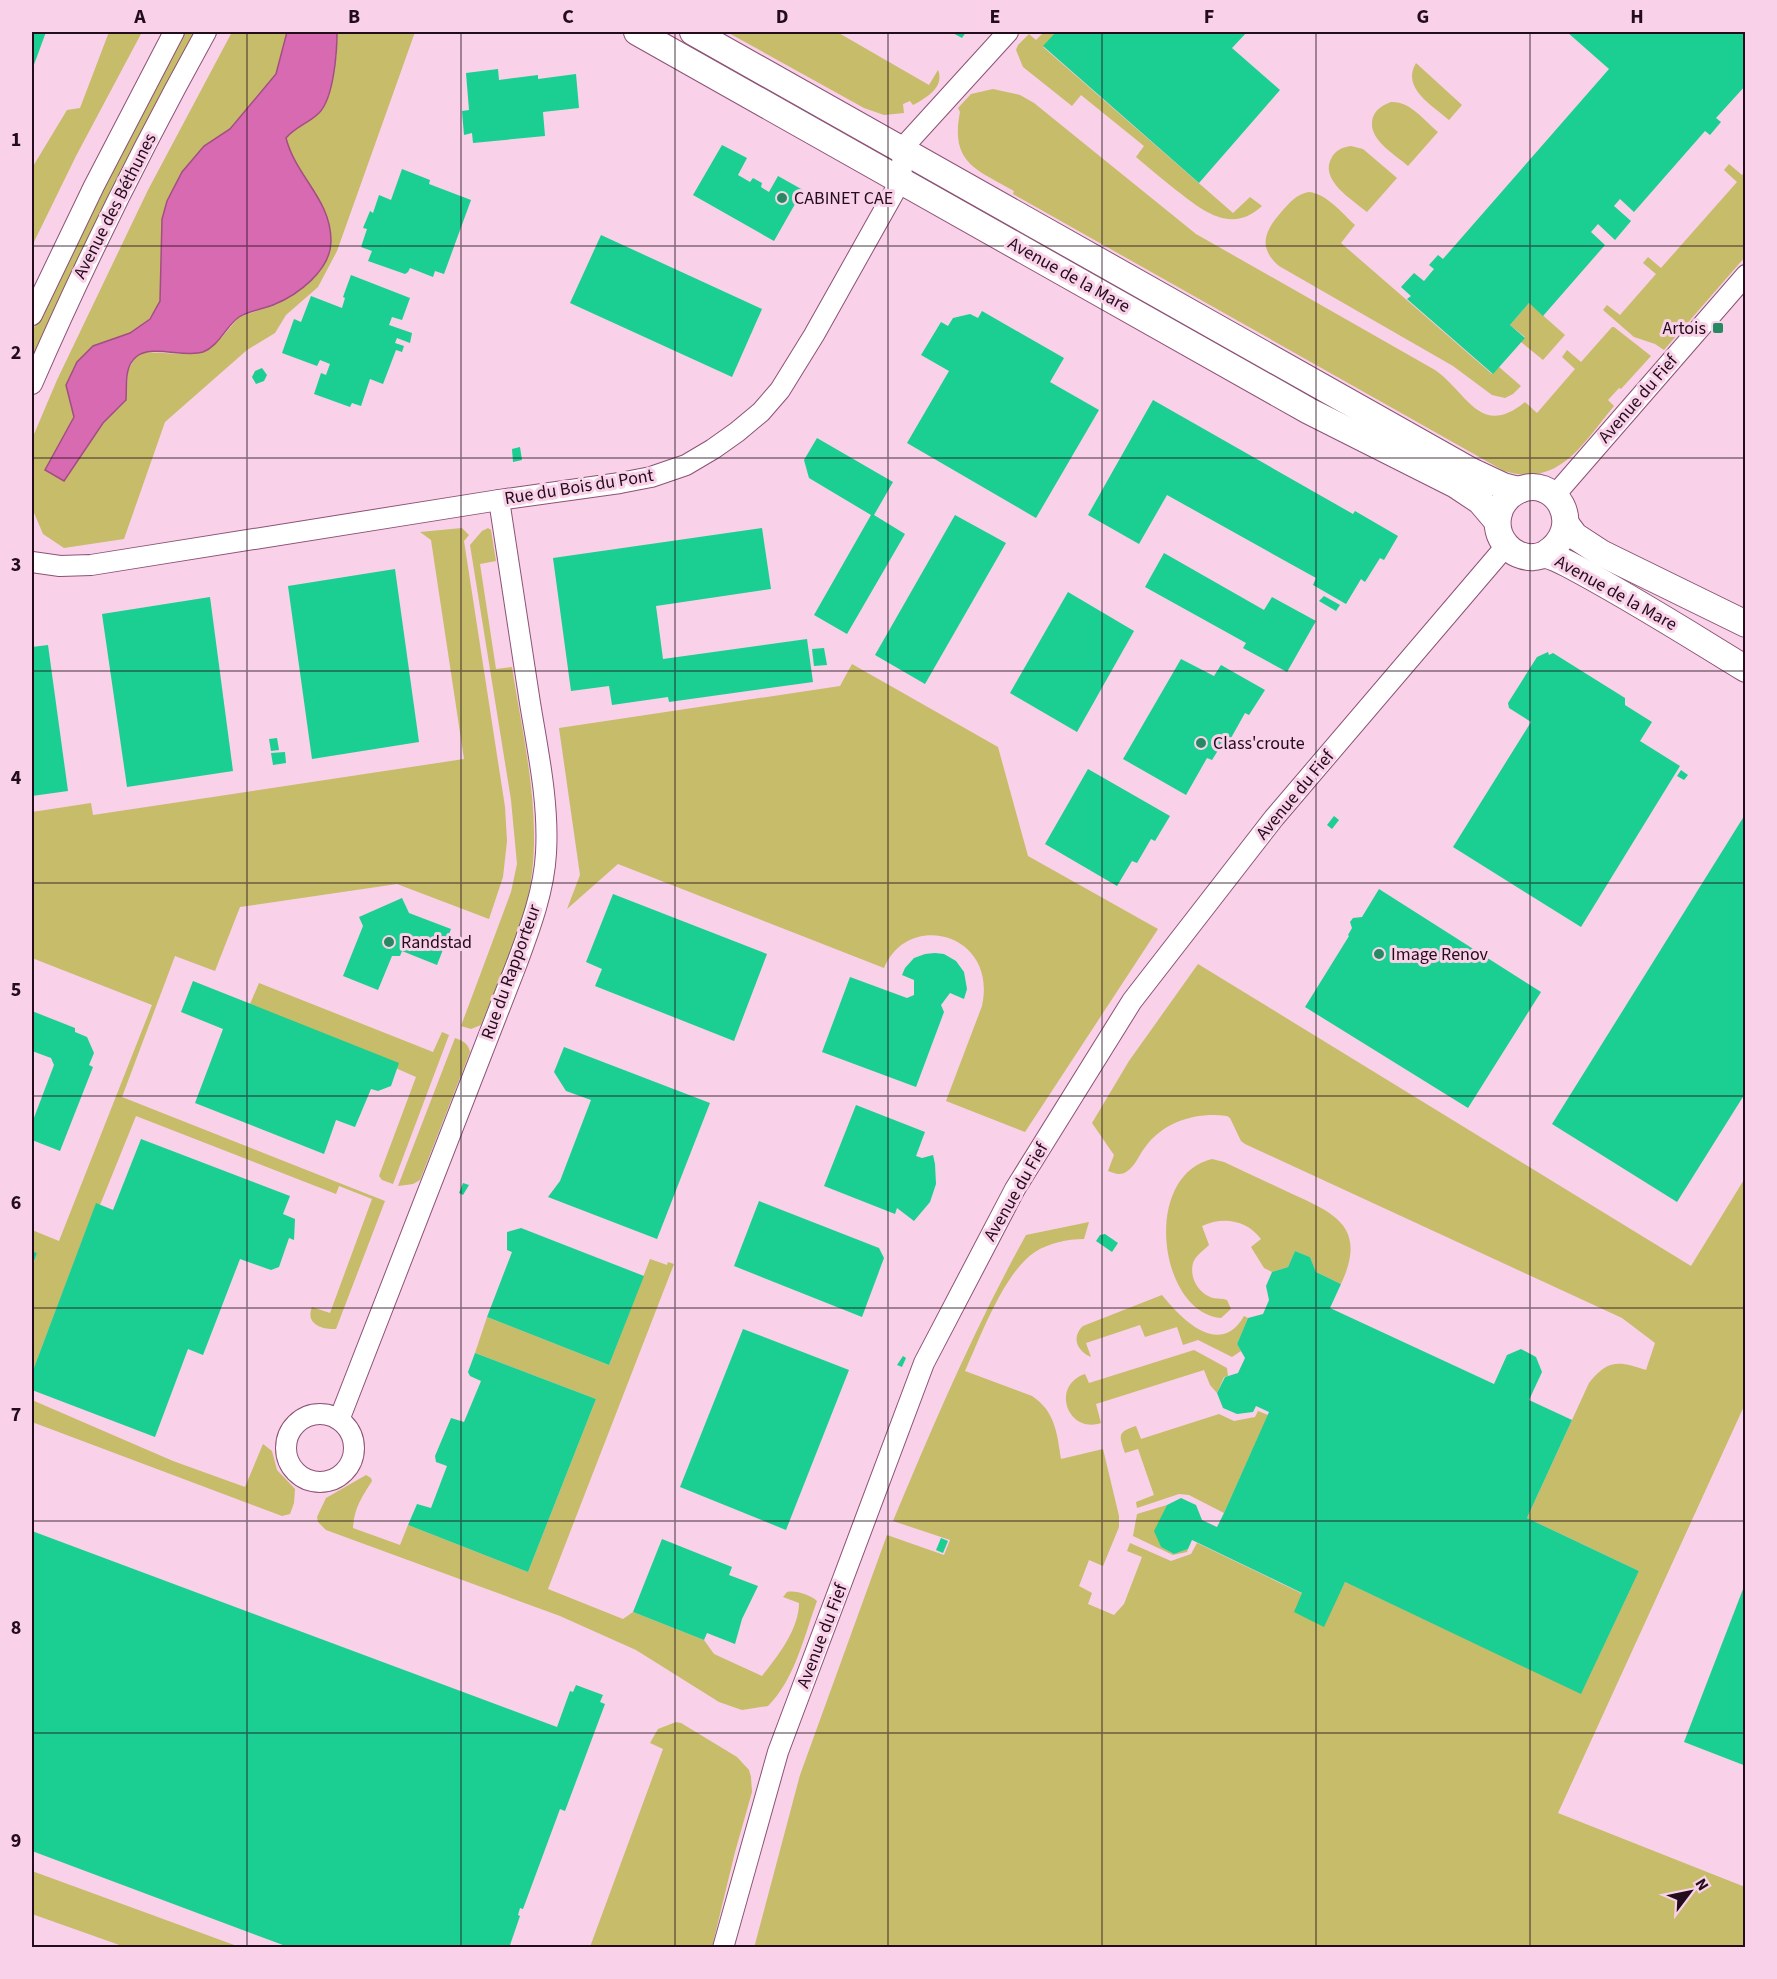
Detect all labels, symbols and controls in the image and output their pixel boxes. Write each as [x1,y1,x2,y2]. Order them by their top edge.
text: A [133,3,146,31]
text: B [348,3,360,31]
text: C [562,3,574,31]
text: D [776,3,788,31]
text: E [990,3,1000,31]
text: F [1204,3,1214,31]
text: G [1417,3,1429,31]
text: H [1630,3,1644,31]
text: 1 [11,126,21,154]
street label: Avenue des Béthunes [67,129,163,283]
place label: CABINET CAE [794,186,893,211]
marker: CABINET CAE [775,191,789,205]
street label: Avenue de la Mare [1003,231,1135,319]
place label: Artois [1662,316,1706,341]
marker: Artois [1711,321,1725,335]
text: 2 [11,339,21,367]
street label: Avenue du Fief [1593,349,1684,449]
street label: Rue du Bois du Pont [503,463,655,511]
street label: Avenue de la Mare [1550,549,1682,637]
text: 3 [11,551,21,579]
place label: Class'croute [1213,731,1305,756]
marker: Class'croute [1194,736,1208,750]
street label: Avenue du Fief [1250,744,1340,845]
text: 4 [11,764,22,792]
street label: Rue du Rapporteur [475,900,547,1043]
place label: Randstad [401,930,472,955]
marker: Randstad [382,935,396,949]
place label: Image Renov [1391,942,1489,967]
marker: Image Renov [1372,947,1386,961]
text: 5 [11,976,21,1004]
street label: Avenue du Fief [978,1138,1055,1246]
text: 6 [11,1189,21,1217]
text: 7 [11,1401,21,1429]
street label: Avenue du Fief [791,1580,854,1692]
text: 8 [11,1614,21,1642]
text: 9 [11,1827,21,1855]
north arrow [1660,1862,1720,1922]
text: N [1690,1874,1714,1895]

